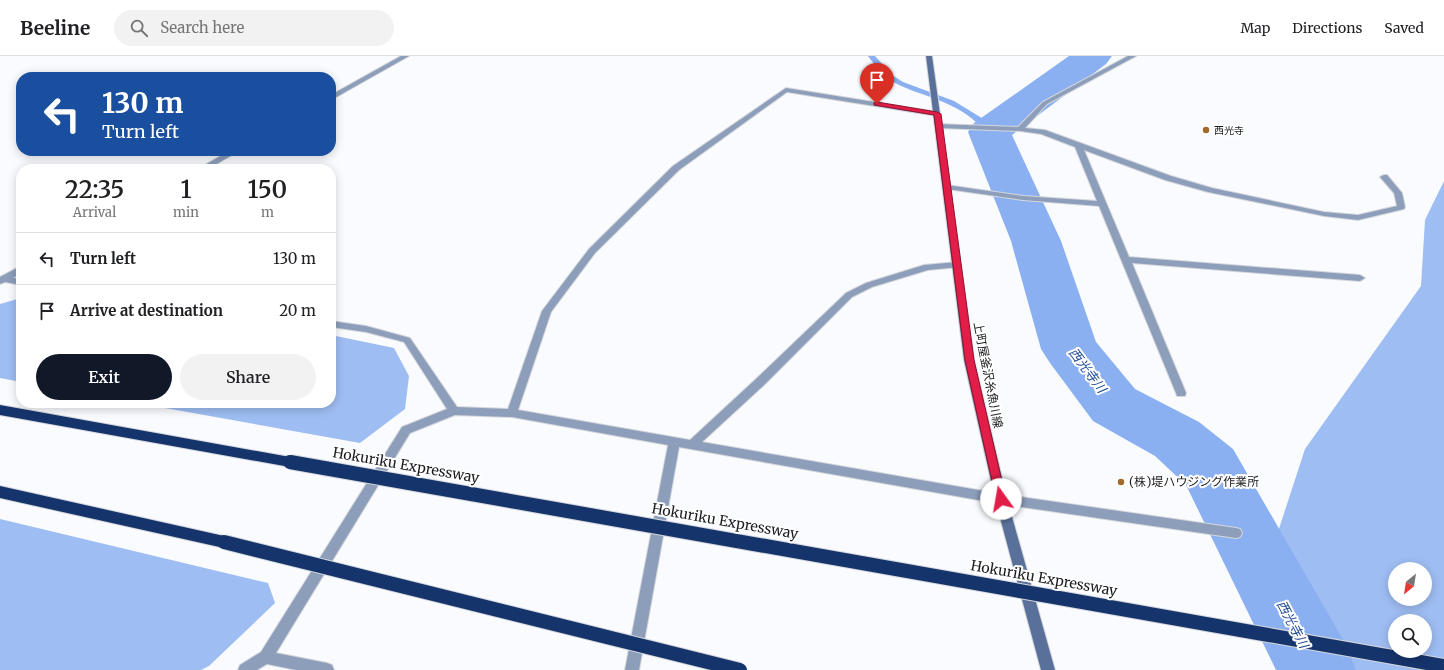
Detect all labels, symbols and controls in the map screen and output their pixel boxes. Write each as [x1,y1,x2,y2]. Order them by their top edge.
search box [114,10,394,46]
text: Beeline [20,16,90,40]
icon: search [128,17,150,39]
text: Search here [160,18,244,37]
text: Map [1240,19,1270,37]
text: Directions [1292,19,1362,37]
text: Saved [1384,19,1424,37]
pin [860,63,894,104]
icon: arrive [866,69,888,91]
text: 130 m [102,85,184,121]
icon: left [36,88,88,140]
text: Turn left [102,120,179,143]
place label: 西光寺 [1214,124,1244,137]
marker: 西光寺 [1201,125,1211,135]
text: 22:35 [65,174,124,205]
text: 1 [180,174,191,205]
text: 150 [248,174,287,205]
text: Arrival [73,204,116,221]
text: min [173,204,199,221]
text: m [261,204,274,221]
icon: left [36,248,58,270]
text: Turn left [70,249,136,268]
text: 130 m [273,249,316,268]
icon: arrive [36,300,58,322]
text: Arrive at destination [70,301,223,320]
text: 20 m [279,301,316,320]
street label: 上町屋釜沢糸魚川線 [971,320,1006,429]
water label: 西光寺川 [1065,344,1111,398]
button: Exit [36,354,172,400]
button: Share [180,354,316,400]
street label: Hokuriku Expressway [331,443,482,487]
place label: (株)堤ハウジング作業所 [1129,474,1259,489]
marker: (株)堤ハウジング作業所 [1116,477,1126,487]
position arrow [980,478,1022,520]
street label: Hokuriku Expressway [650,499,801,543]
street label: Hokuriku Expressway [969,556,1120,600]
north arrow [1388,562,1432,606]
map controls [1388,562,1432,658]
water label: 西光寺川 [1273,597,1313,653]
button: search [1388,614,1432,658]

